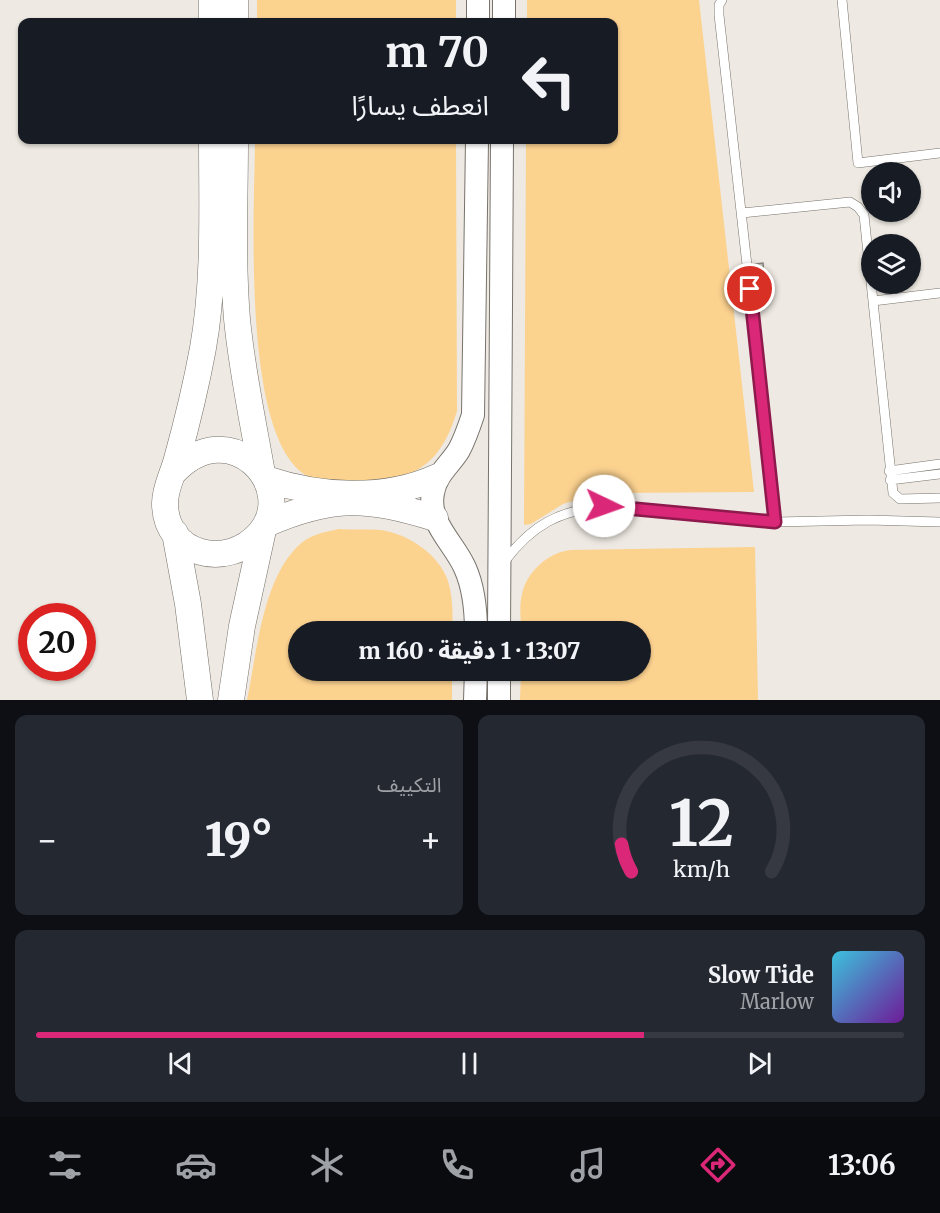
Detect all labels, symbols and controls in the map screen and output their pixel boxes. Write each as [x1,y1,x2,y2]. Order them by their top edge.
text: 70 m [385,26,489,78]
icon: left [510,42,588,120]
text: انعطف يسارًا [351,88,489,122]
map controls [861,162,921,294]
button: sound [861,162,921,222]
button: layers [861,234,921,294]
pin [724,263,775,314]
icon: arrive [733,272,766,305]
position arrow [572,474,636,538]
speed limit sign: 20 [18,603,96,681]
text: 13:07 · 1 دقيقة · 160 m [359,637,580,665]
text: التكييف [377,772,442,797]
text: 12 [669,785,734,863]
text: 19° [205,812,273,868]
text: − [36,820,58,861]
text: + [419,820,442,861]
text: km/h [673,856,730,883]
text: Slow Tide [708,961,814,989]
text: Marlow [740,989,814,1014]
icon: previous [164,1047,197,1080]
icon: pause [453,1047,486,1080]
icon: next [743,1047,776,1080]
icon: filters [44,1144,86,1186]
icon: car [175,1144,217,1186]
icon: climate [306,1144,348,1186]
icon: phone [436,1144,478,1186]
icon: music [567,1144,609,1186]
icon: directions [697,1144,739,1186]
text: 13:06 [828,1148,896,1182]

